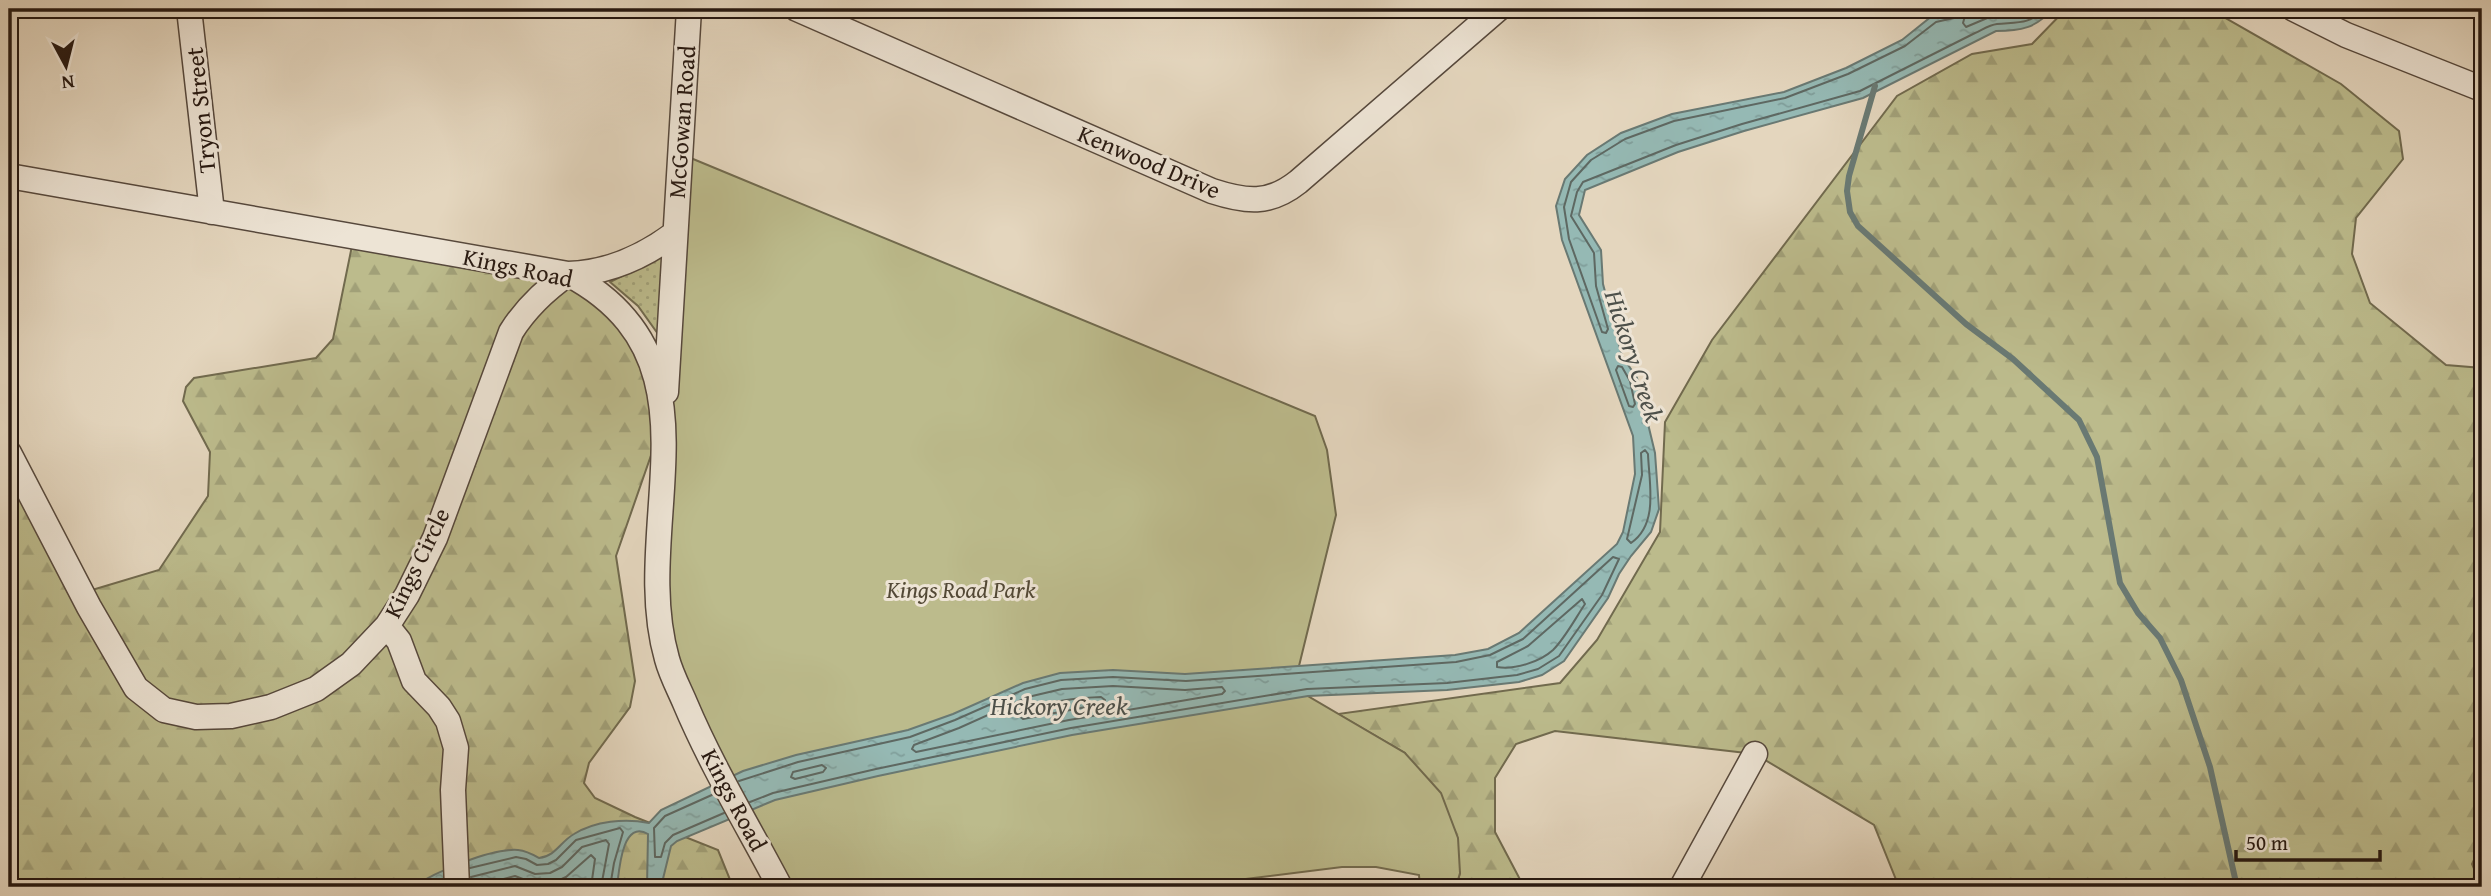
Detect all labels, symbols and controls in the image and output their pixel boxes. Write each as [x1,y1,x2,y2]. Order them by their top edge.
north arrow [32,32,102,102]
street label: McGowan Road [659,44,704,200]
street label: Tryon Street [176,45,225,175]
text: N [60,68,76,98]
street label: Kenwood Drive [1072,116,1226,207]
street label: Kings Road [460,239,576,296]
water label: Hickory Creek [1594,284,1674,427]
street label: Kings Circle [375,502,458,624]
park label: Kings Road Park [885,572,1036,607]
water label: Hickory Creek [989,686,1128,725]
street label: Kings Road [693,742,776,857]
scale bar [2236,819,2379,863]
text: 50 m [2246,827,2288,858]

